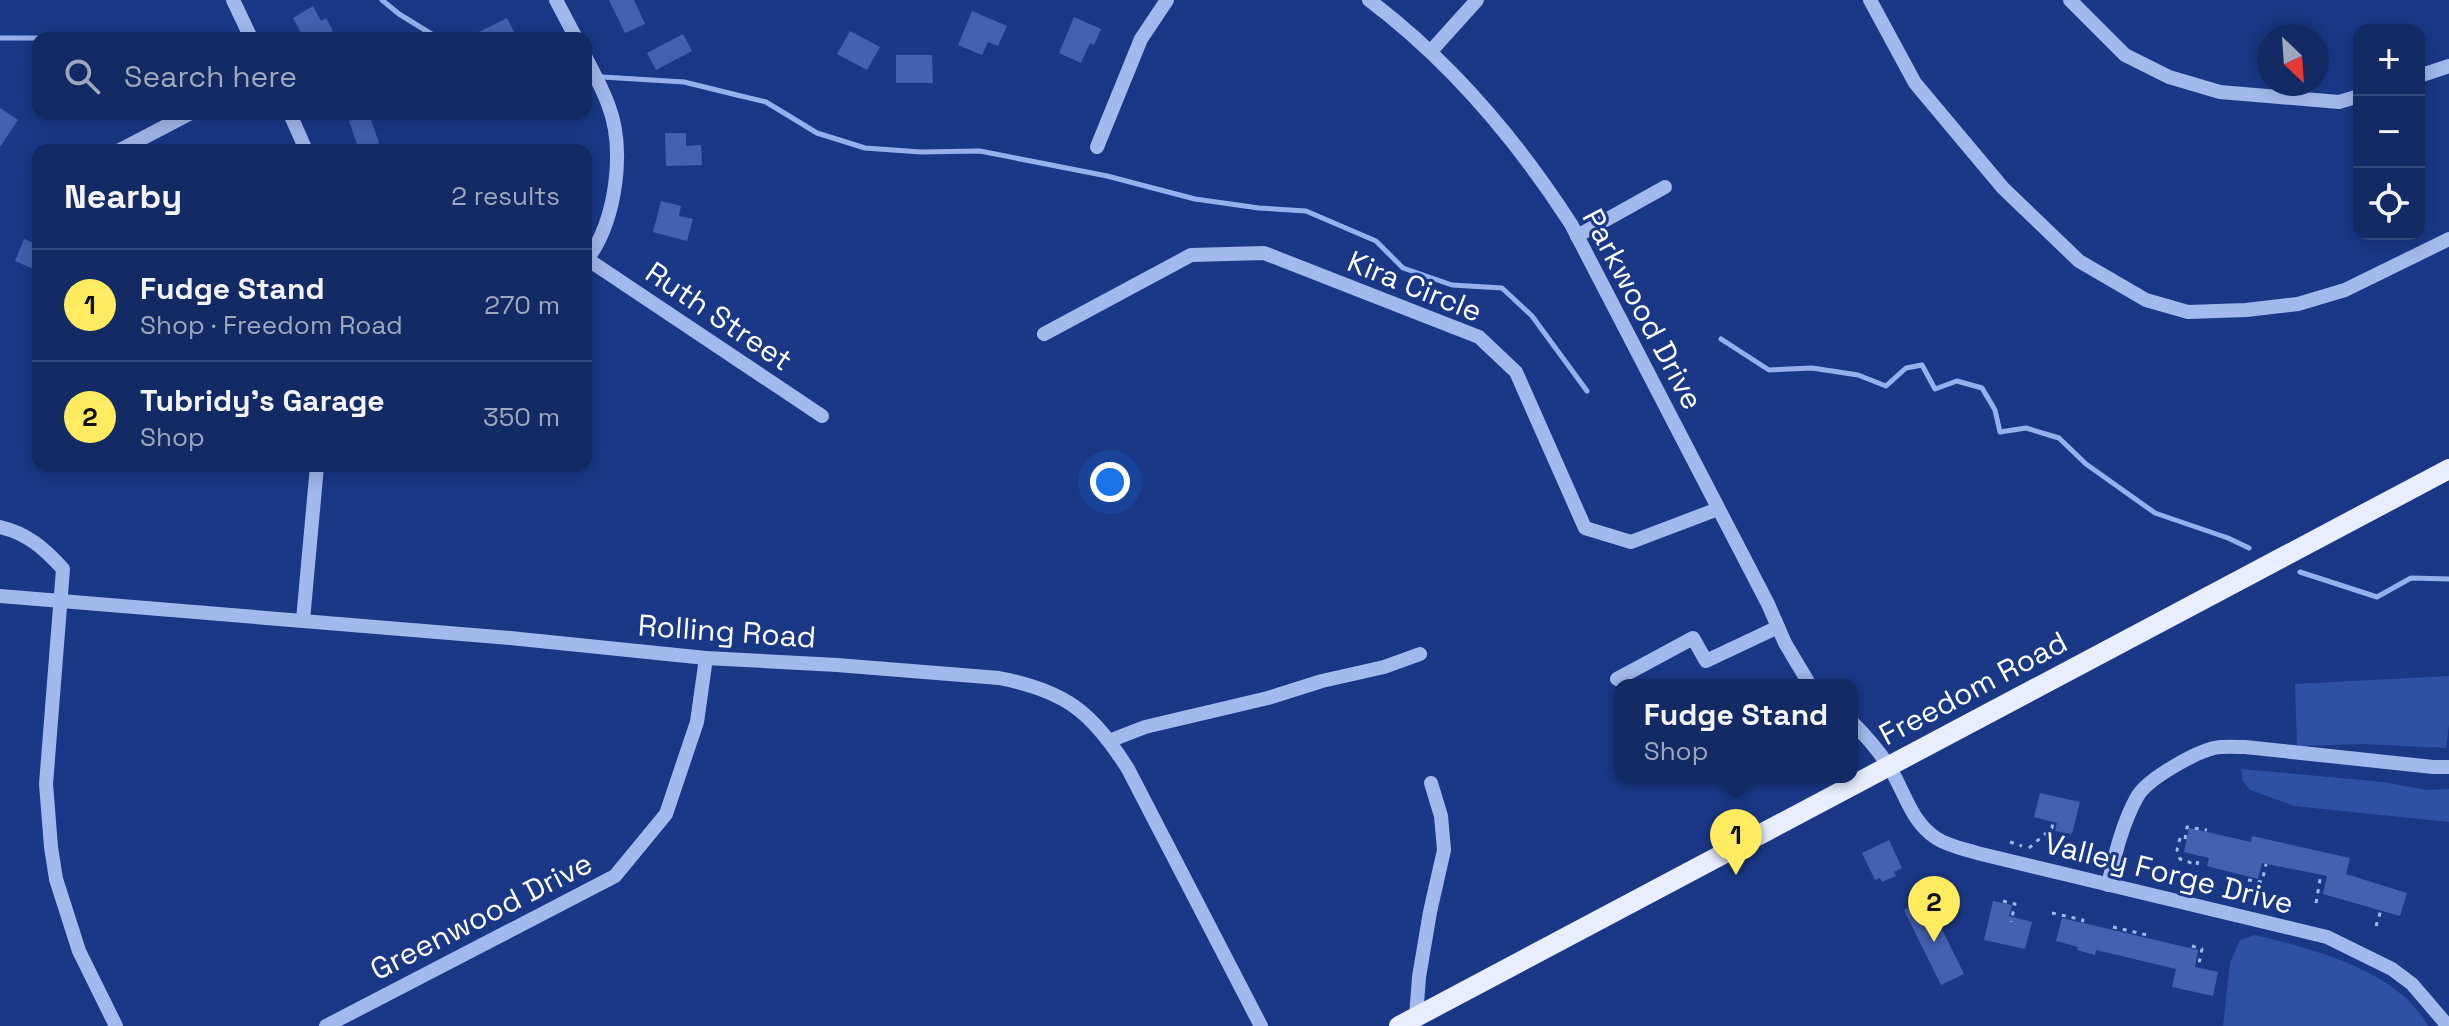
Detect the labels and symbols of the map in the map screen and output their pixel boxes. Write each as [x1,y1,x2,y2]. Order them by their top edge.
north arrow [2257,24,2329,96]
street label: Parkwood Drive [1574,202,1712,416]
street label: Kira Circle [1342,241,1488,331]
street label: Ruth Street [638,253,800,379]
your location [1090,462,1130,502]
street label: Rolling Road [637,605,817,657]
street label: Freedom Road [1872,622,2074,754]
pin: 1 [1710,809,1762,875]
street label: Valley Forge Drive [2040,823,2298,923]
street label: Greenwood Drive [363,843,599,989]
pin: 2 [1908,876,1960,942]

